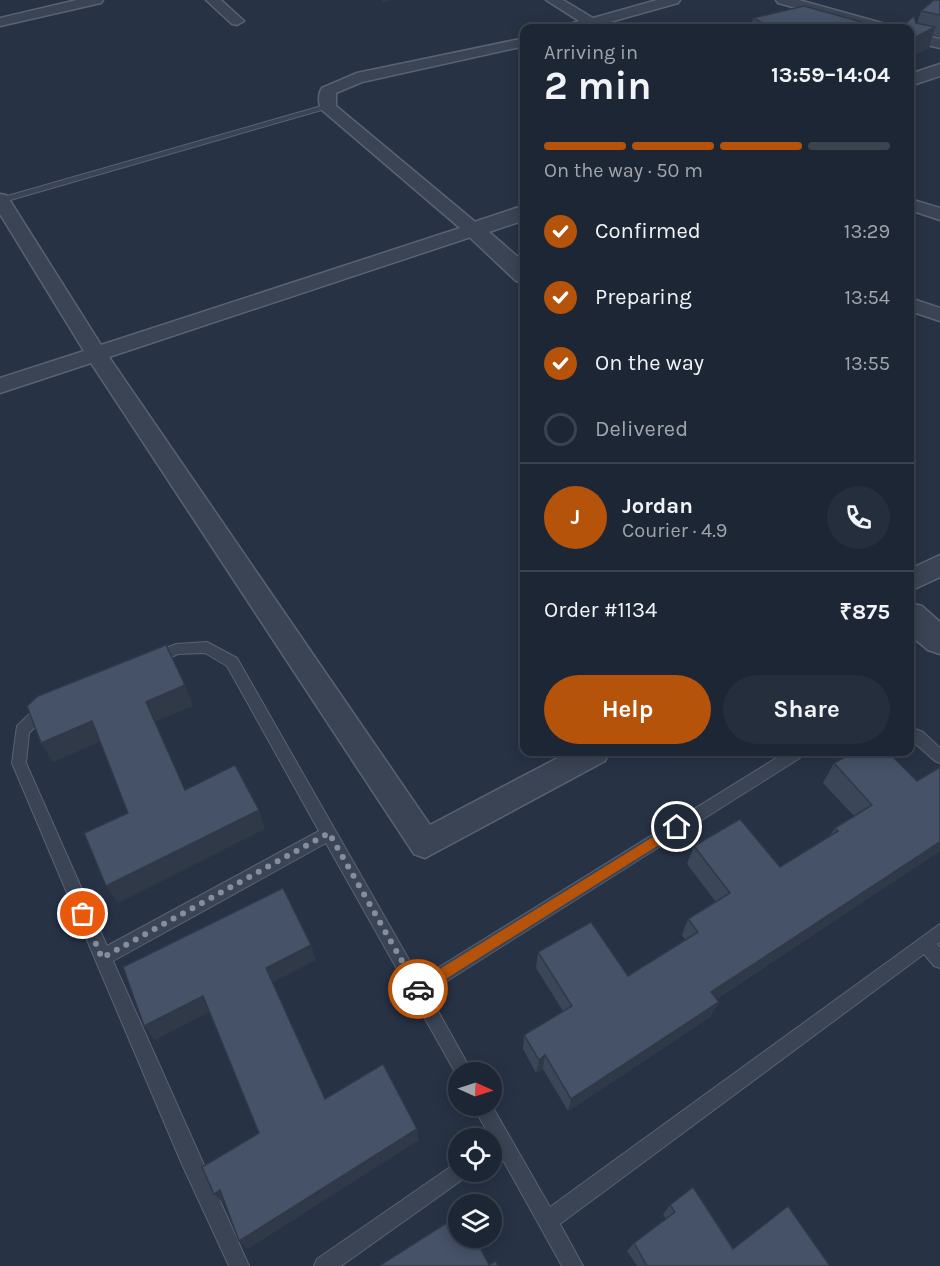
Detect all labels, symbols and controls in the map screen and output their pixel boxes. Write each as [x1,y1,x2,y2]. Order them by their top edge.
text: Arriving in [544,41,638,64]
text: 13:59–14:04 [771,62,890,88]
text: 2 min [544,63,652,109]
text: On the way · 50 m [544,159,703,182]
icon: check [544,215,577,248]
text: Confirmed [595,218,701,244]
text: 13:29 [844,220,890,243]
icon: check [544,281,577,314]
text: Preparing [595,284,692,310]
text: 13:54 [845,286,890,309]
icon: check [544,347,577,380]
text: On the way [595,350,704,376]
text: 13:55 [844,352,890,375]
text: Delivered [595,416,688,442]
button: phone [827,486,890,549]
text: Jordan [622,493,693,519]
text: J [571,504,580,530]
text: Courier · 4.9 [622,519,727,542]
text: Order #1134 [544,597,657,623]
text: ₹875 [839,599,890,625]
button: Help [544,675,711,744]
button: Share [723,675,890,744]
pin [651,801,702,852]
icon: home [660,810,693,843]
pin [57,888,108,939]
icon: bag [66,897,99,930]
courier [388,959,448,1019]
icon: car [402,973,435,1006]
north arrow [448,1062,502,1116]
map controls [448,1062,502,1248]
button: locate [448,1128,502,1182]
button: layers [448,1194,502,1248]

